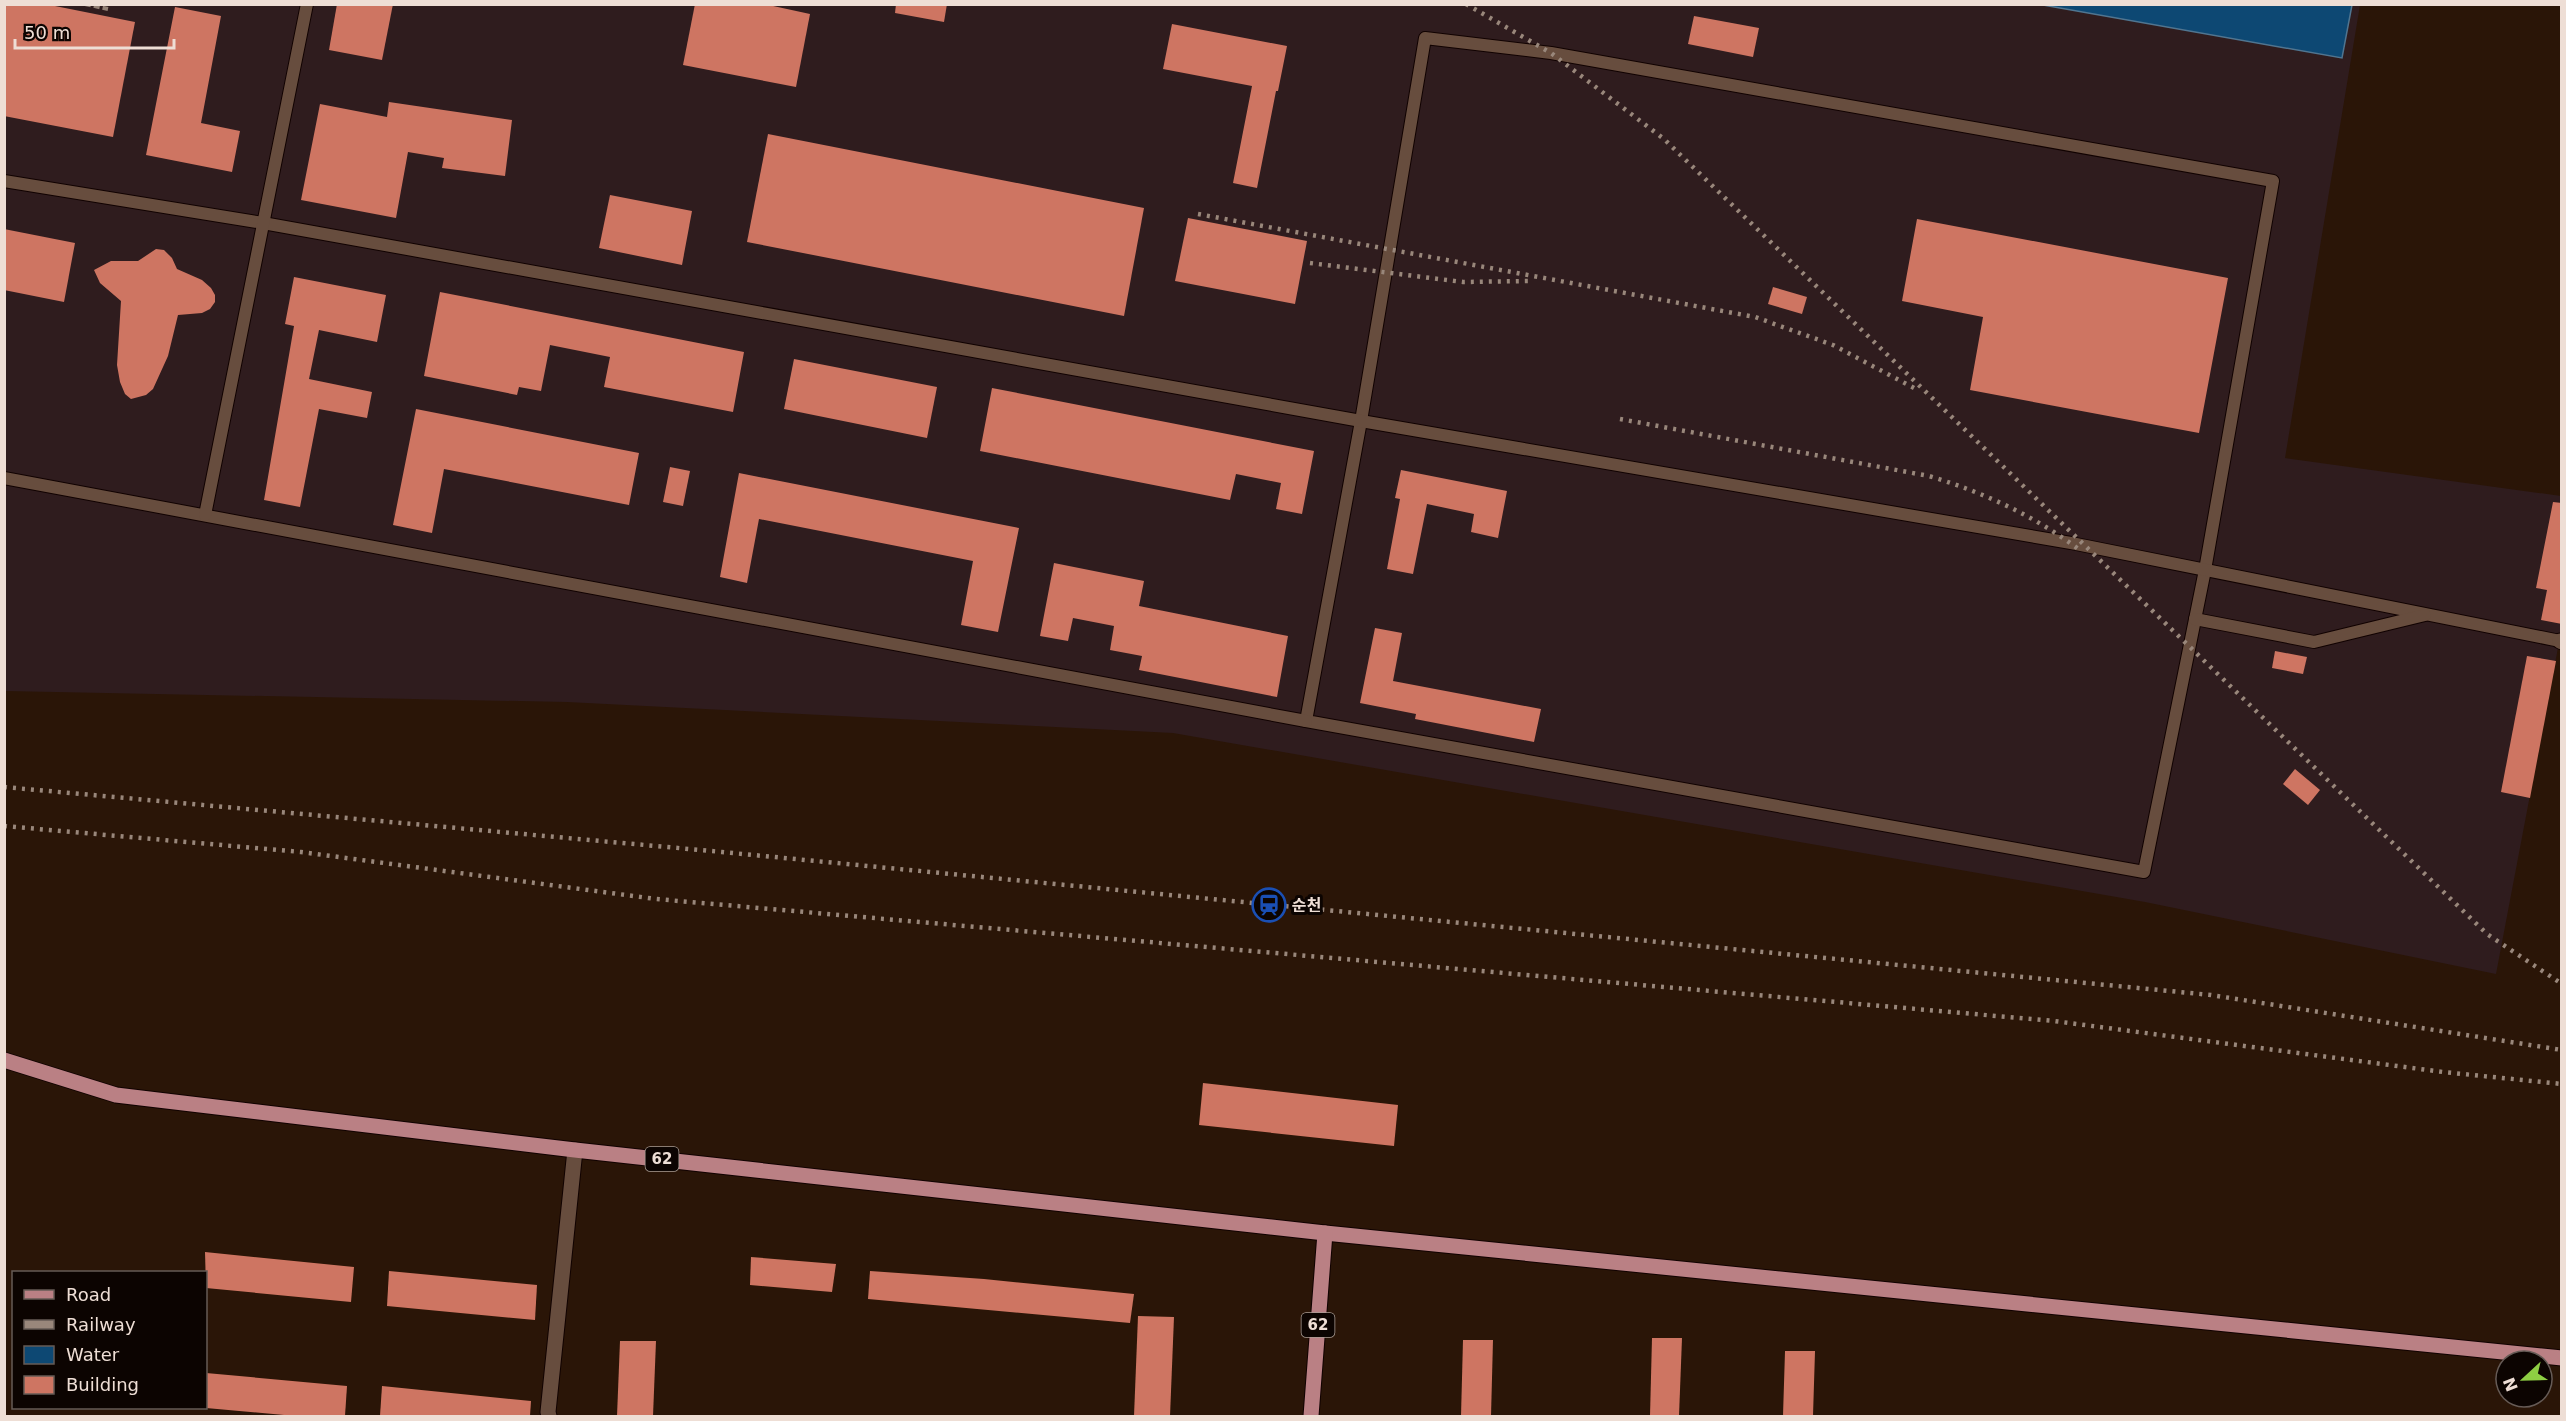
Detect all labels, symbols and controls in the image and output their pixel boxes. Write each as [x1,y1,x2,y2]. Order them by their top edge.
scale bar [15,12,174,50]
text: 50 m [24,22,70,43]
station icon: 순천 [1251,887,1287,923]
place label: 순천 [1292,896,1321,915]
road number: 62 [646,1147,678,1171]
legend [12,1271,207,1409]
text: Road [66,1284,111,1305]
road number: 62 [1302,1313,1334,1337]
text: Railway [66,1314,136,1335]
text: Water [66,1344,120,1365]
north arrow [2494,1349,2554,1409]
text: Building [66,1374,139,1395]
text: N [2499,1375,2522,1394]

